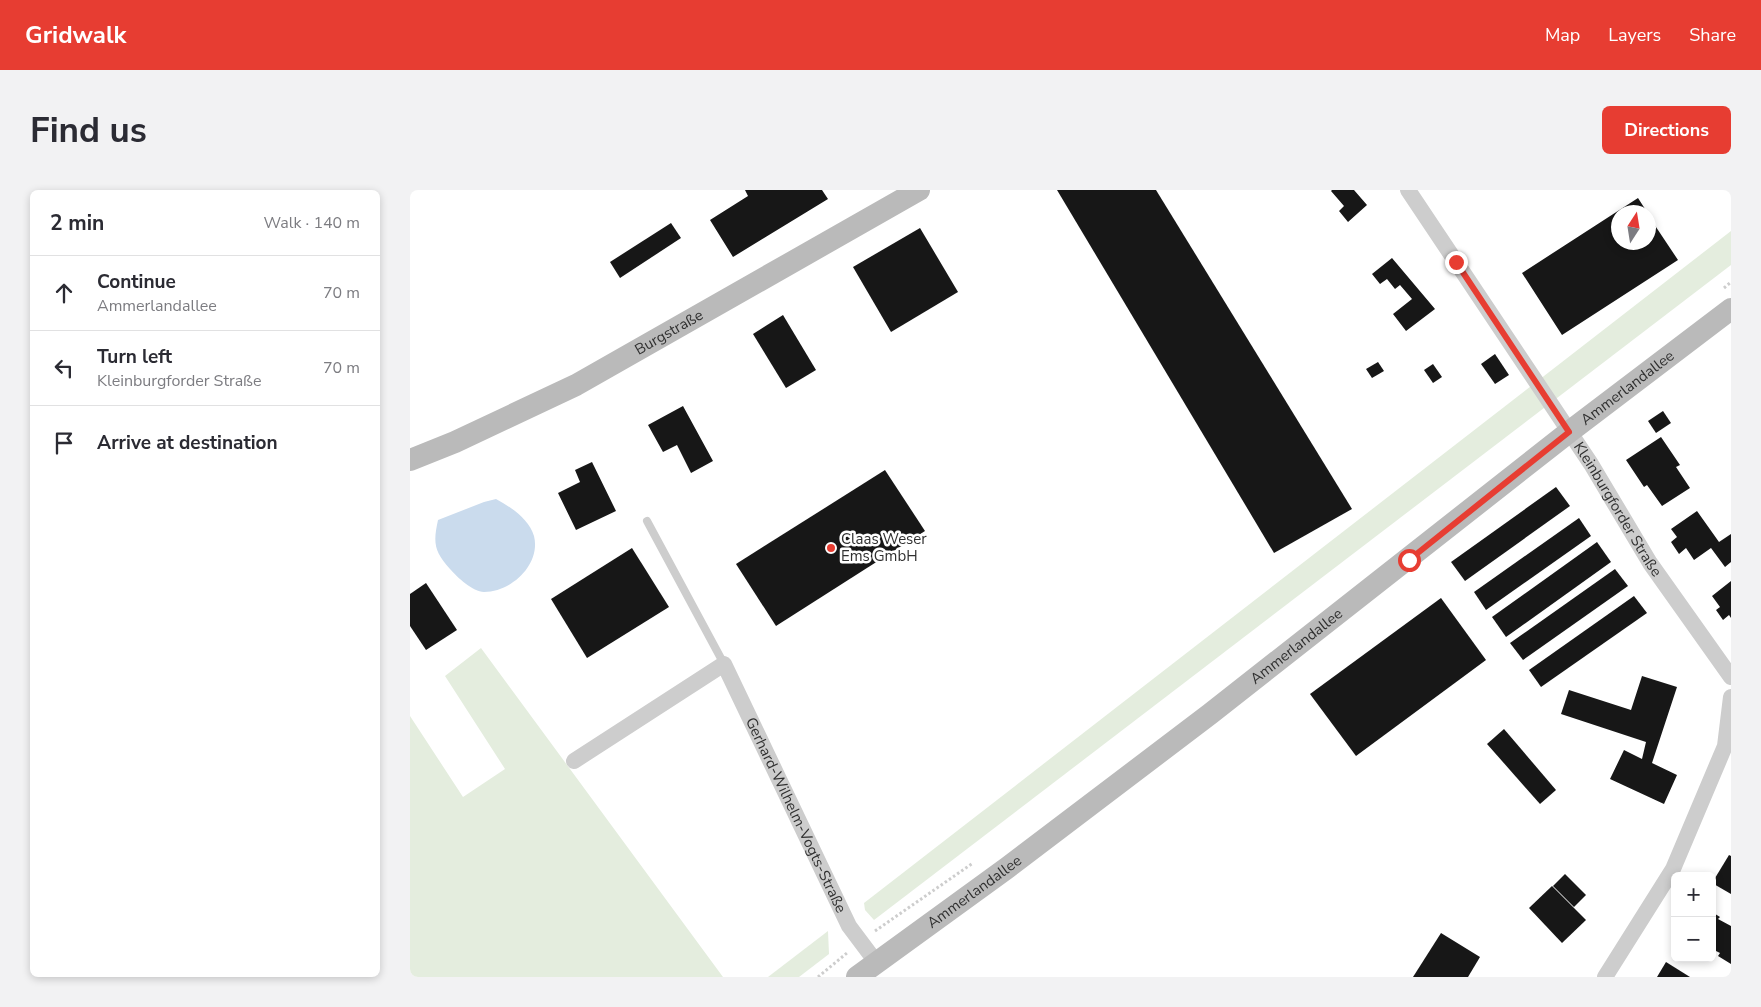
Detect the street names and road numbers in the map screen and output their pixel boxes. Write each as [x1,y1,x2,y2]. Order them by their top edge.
street label: Burgstraße [631,305,707,360]
street label: Ammerlandallee [1577,346,1678,430]
street label: Kleinburgforder Straße [1569,438,1667,581]
street label: Ammerlandallee [1246,604,1347,689]
street label: Gerhard-Wilhelm-Vogts-Straße [741,714,851,916]
street label: Ammerlandallee [923,850,1026,933]

